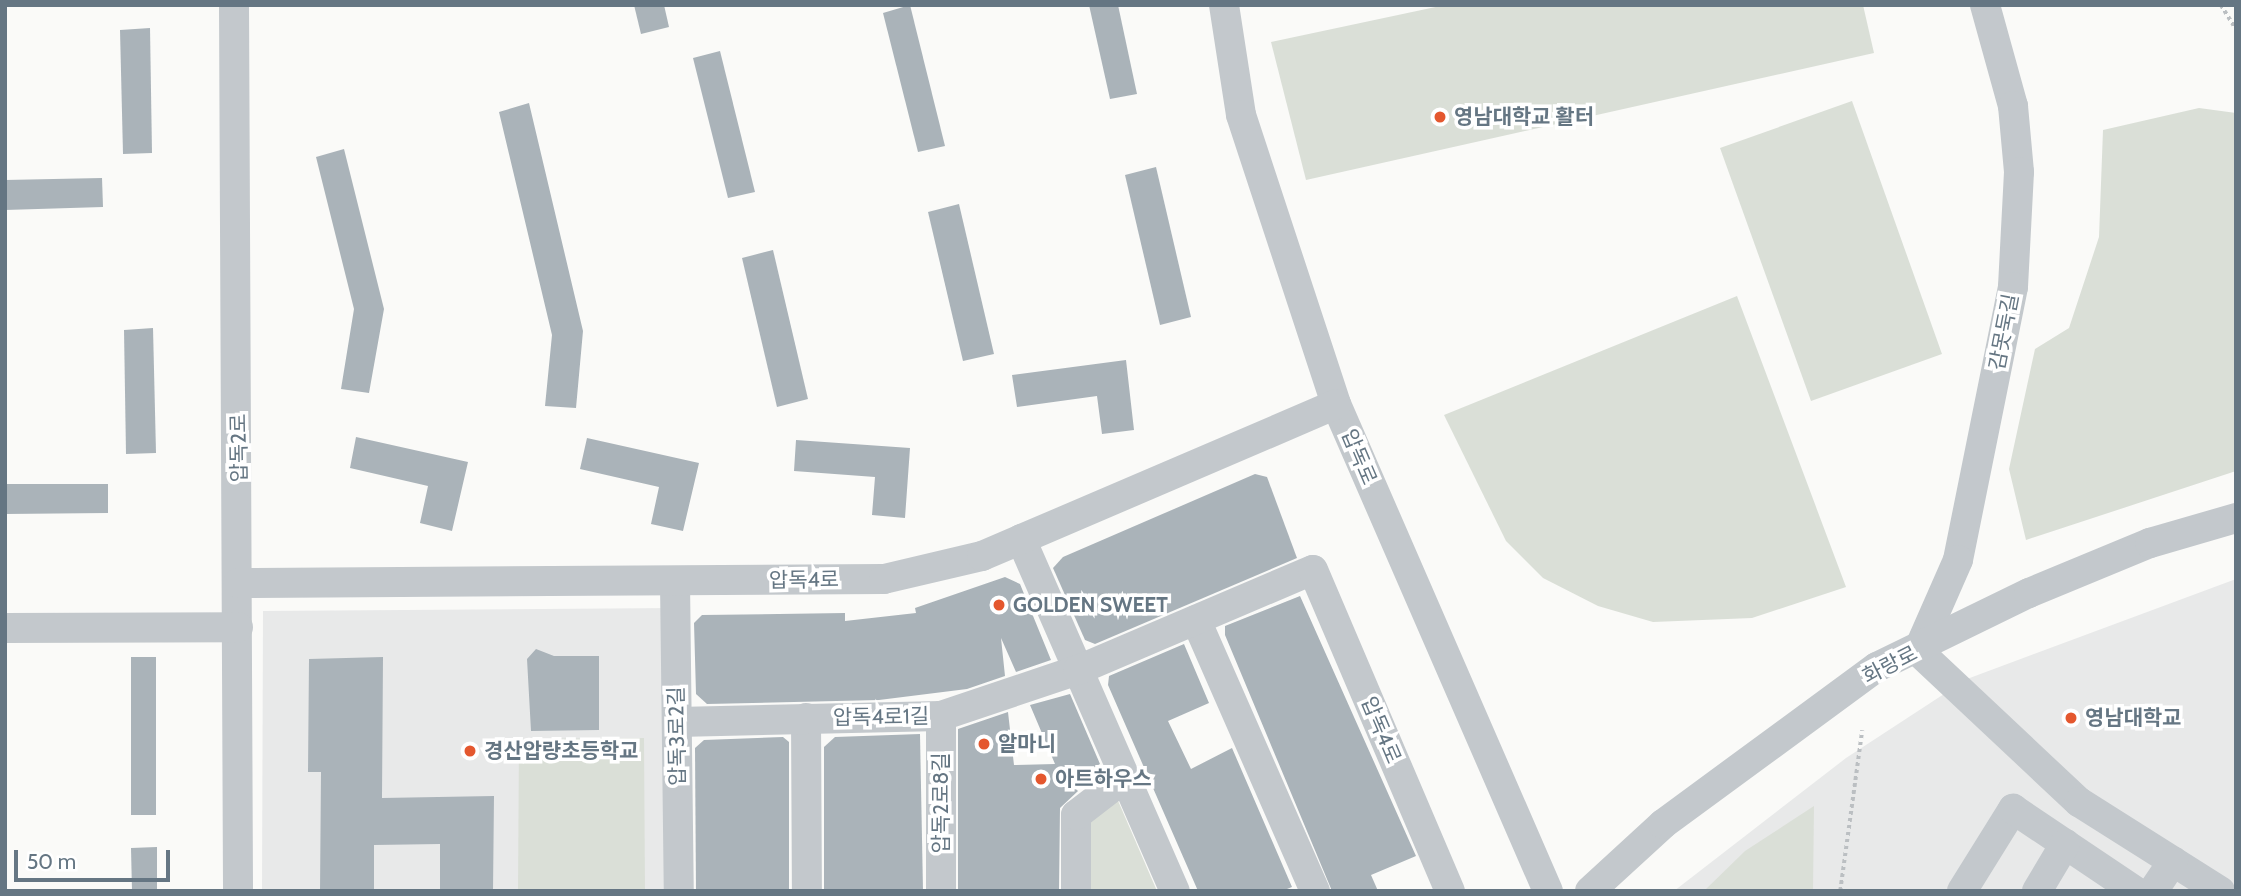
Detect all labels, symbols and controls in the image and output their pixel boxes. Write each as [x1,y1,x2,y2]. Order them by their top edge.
place label: 영남대학교 활터 [1454,104,1594,130]
marker: 영남대학교 활터 [1432,109,1448,125]
street label: 감못둑길 [1984,292,2024,372]
street label: 압독2로 [226,413,252,483]
street label: 압독로 [1336,425,1382,489]
street label: 압독4로 [769,567,839,593]
place label: GOLDEN SWEET [1013,592,1168,618]
marker: GOLDEN SWEET [991,597,1007,613]
street label: 화랑로 [1858,641,1922,689]
street label: 압독3로2길 [664,686,690,786]
street label: 압독4로 [1356,693,1406,767]
street label: 압독4로1길 [833,704,929,730]
place label: 영남대학교 [2085,705,2182,731]
marker: 영남대학교 [2063,710,2079,726]
place label: 알마니 [998,731,1056,757]
marker: 알마니 [976,736,992,752]
place label: 경산압량초등학교 [484,738,639,764]
marker: 경산압량초등학교 [462,743,478,759]
street label: 압독2로8길 [928,752,954,854]
place label: 아트하우스 [1055,766,1152,792]
marker: 아트하우스 [1033,771,1049,787]
scale bar [18,836,173,880]
text: 50 m [27,849,76,874]

